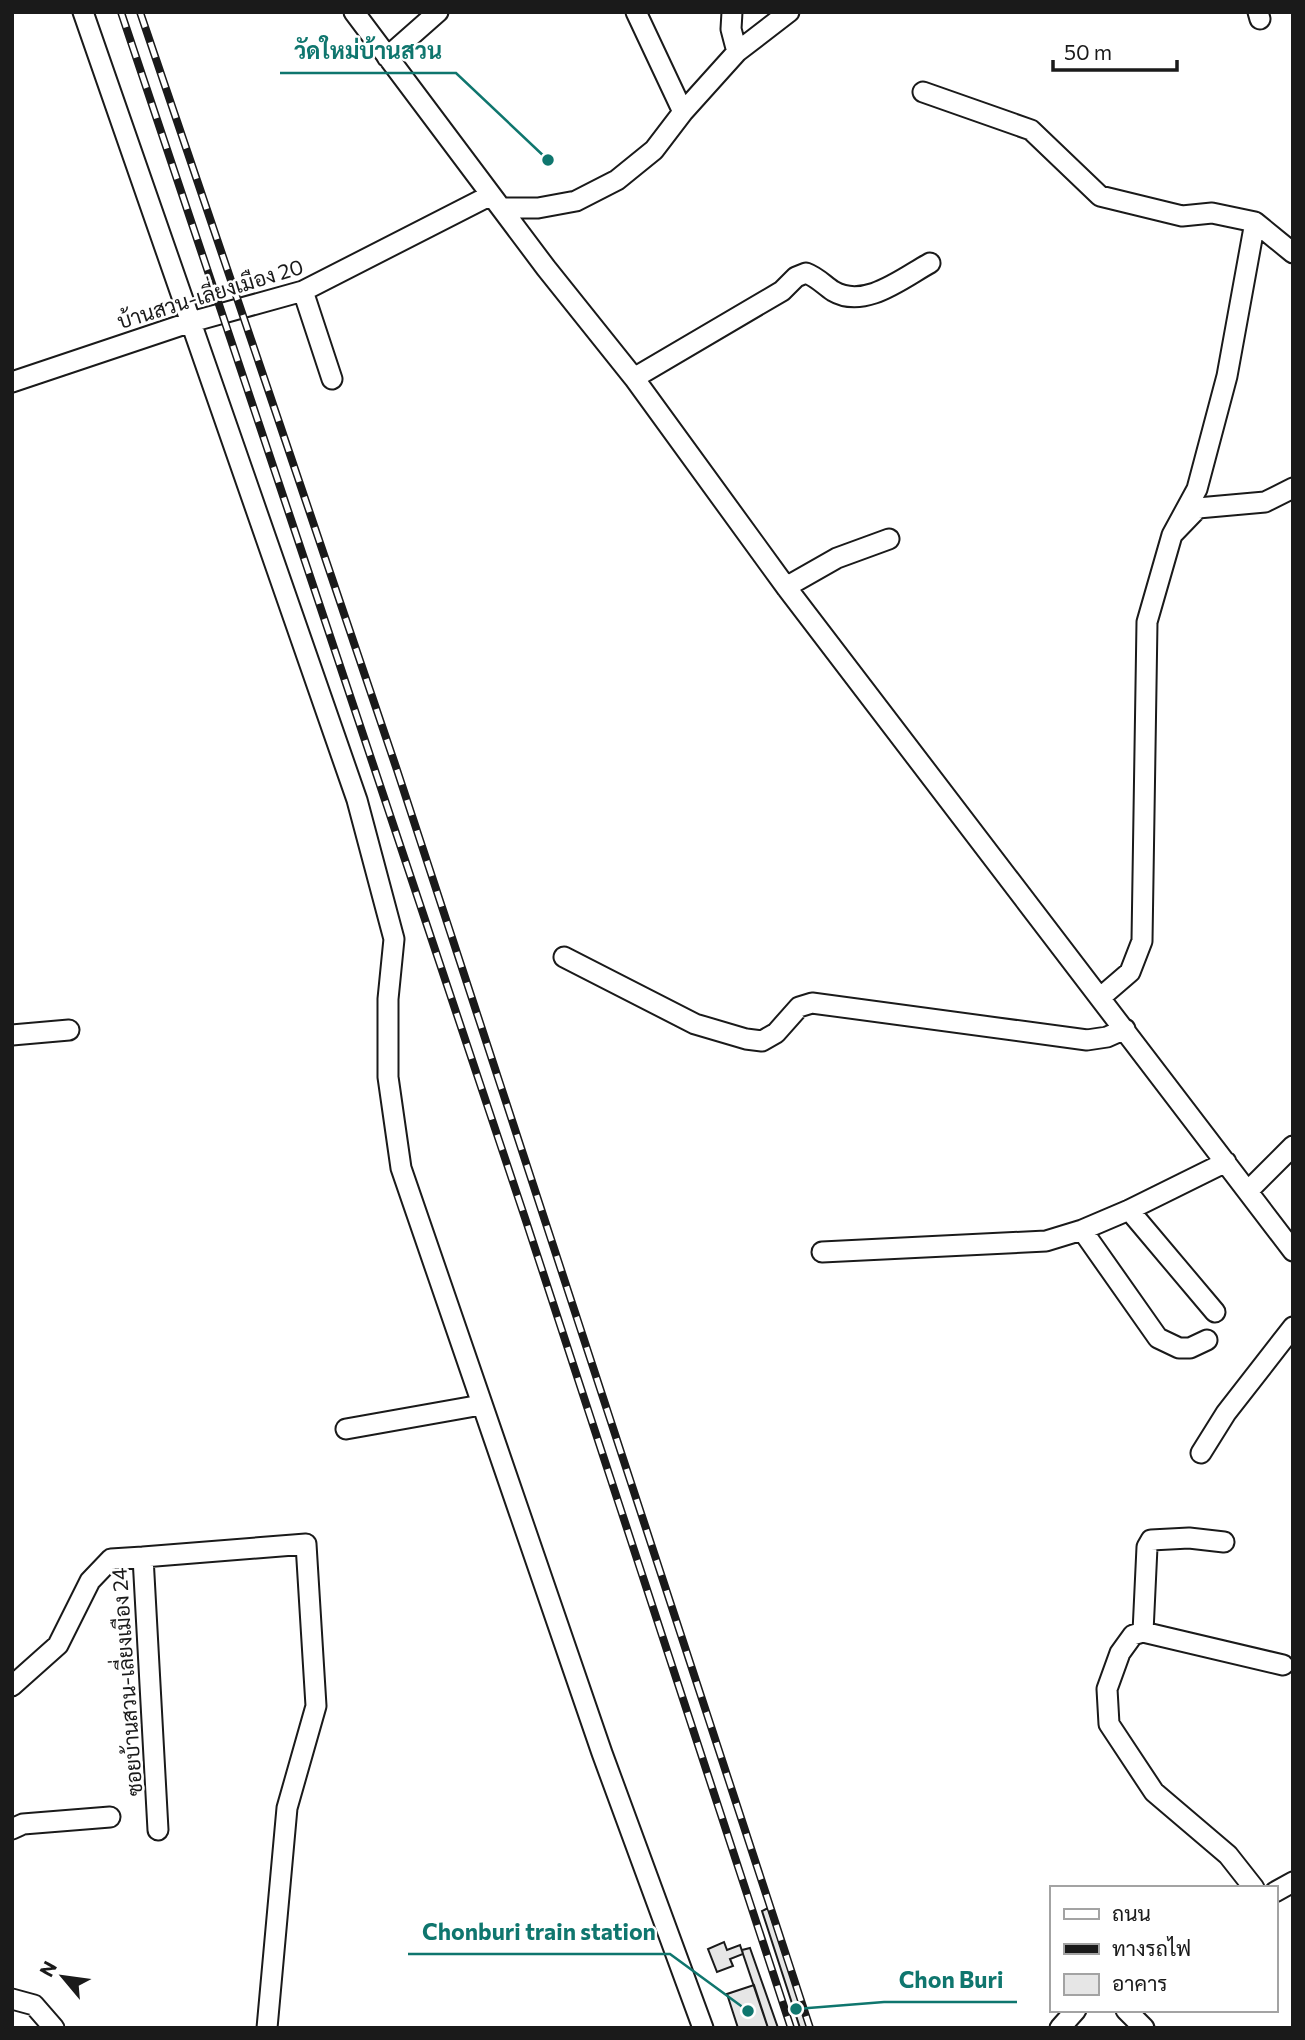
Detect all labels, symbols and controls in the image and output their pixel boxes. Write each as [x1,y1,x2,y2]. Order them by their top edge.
scale bar [1053,28,1177,72]
callout: วัดใหม่บ้านสวน [280,29,456,73]
text: วัดใหม่บ้านสวน [294,35,442,64]
text: 50 m [1064,39,1112,64]
street label: บ้านสวน-เลี่ยงเมือง 20 [112,247,306,333]
street label: ซอยบ้านสวน-เลี่ยงเมือง 24 [100,1567,146,1797]
legend [1050,1886,1277,2012]
text: ถนน [1112,1900,1151,1925]
callout: Chonburi train station [408,1910,670,1954]
text: Chonburi train station [422,1917,656,1945]
text: ทางรถไฟ [1112,1935,1191,1960]
north arrow [28,1942,98,2012]
text: N [34,1957,61,1980]
callout: Chon Buri [884,1958,1017,2002]
text: Chon Buri [899,1965,1003,1993]
text: อาคาร [1112,1970,1168,1995]

